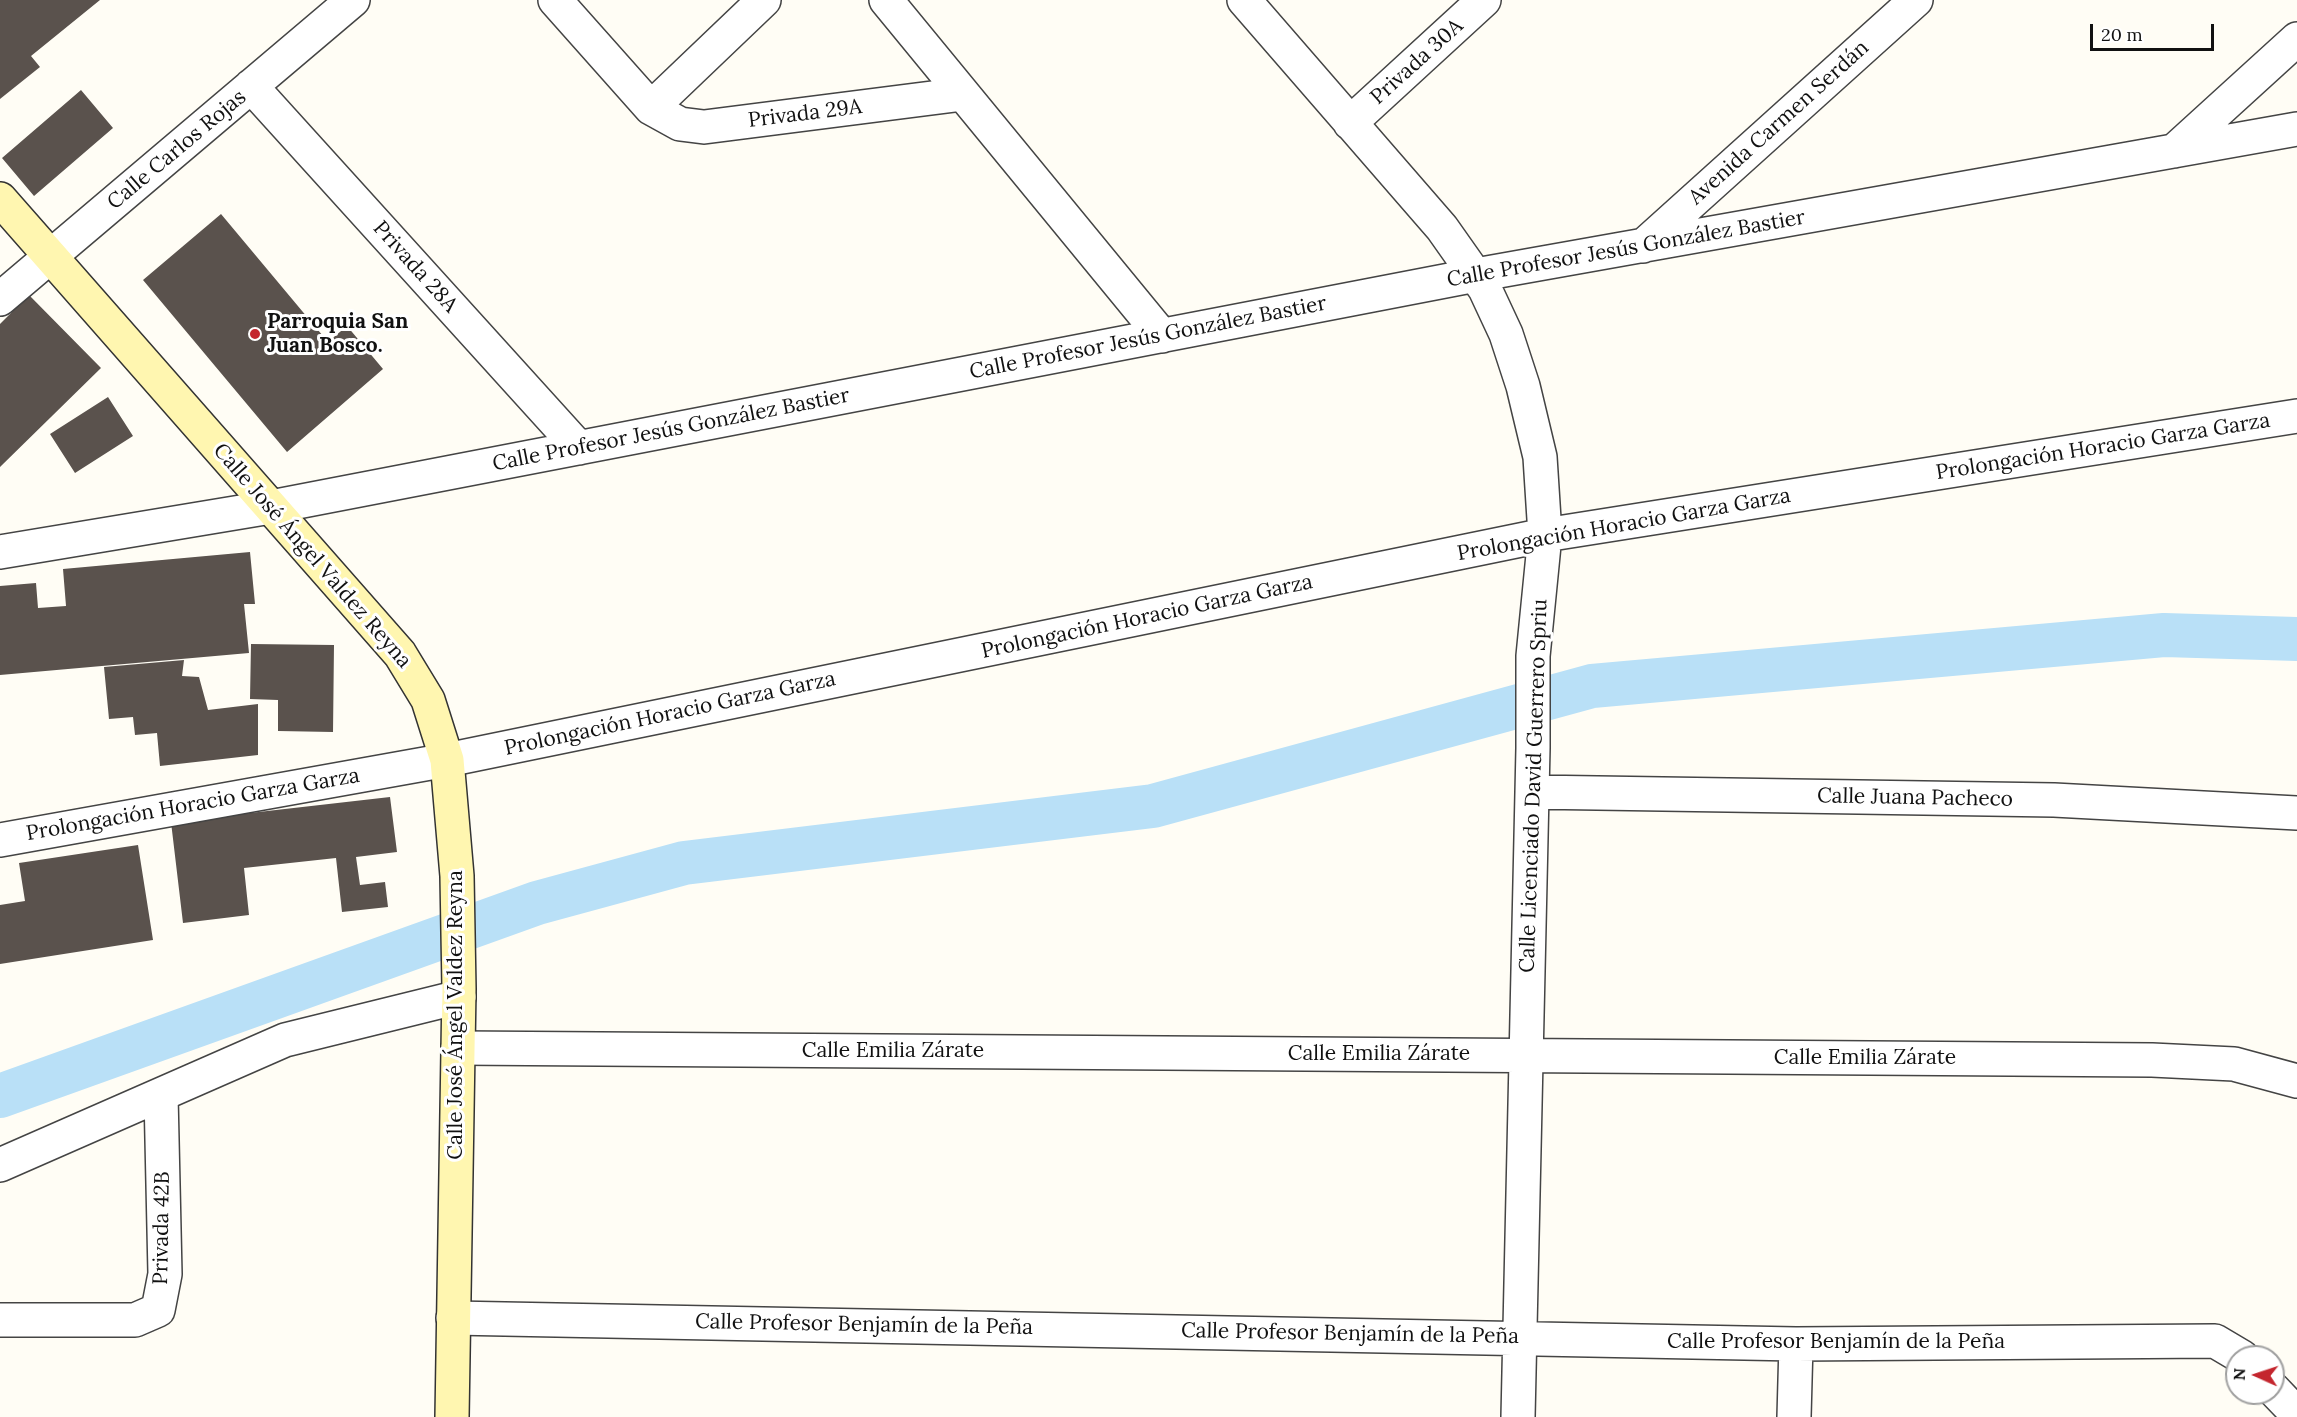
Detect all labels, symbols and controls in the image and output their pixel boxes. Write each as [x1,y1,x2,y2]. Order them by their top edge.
scale bar [2093,12,2218,50]
street label: Privada 30A [1366,14,1468,110]
text: 20 m [2101,23,2143,46]
street label: Avenida Carmen Serdán [1684,35,1874,211]
street label: Calle Carlos Rojas [103,85,251,215]
street label: Privada 29A [747,95,863,133]
street label: Calle Profesor Jesús González Bastier [1445,205,1807,293]
street label: Privada 28A [367,216,463,318]
street label: Calle Profesor Jesús González Bastier [967,291,1329,385]
place label: Parroquia San Juan Bosco. [267,309,408,359]
marker: Parroquia San Juan Bosco. [248,327,262,341]
street label: Calle Profesor Jesús González Bastier [490,383,852,477]
street label: Prolongación Horacio Garza Garza [1934,408,2272,486]
street label: Calle José Ángel Valdez Reyna [208,439,416,673]
street label: Prolongación Horacio Garza Garza [1455,483,1793,567]
street label: Prolongación Horacio Garza Garza [979,570,1315,664]
street label: Calle Licenciado David Guerrero Spriu [1515,599,1553,973]
street label: Prolongación Horacio Garza Garza [502,667,838,761]
street label: Prolongación Horacio Garza Garza [24,763,362,847]
street label: Calle Juana Pacheco [1817,784,2013,812]
street label: Calle José Ángel Valdez Reyna [443,870,469,1160]
street label: Calle Emilia Zárate [802,1038,984,1064]
street label: Calle Emilia Zárate [1288,1041,1470,1067]
street label: Calle Emilia Zárate [1774,1045,1956,1071]
street label: Privada 42B [148,1171,176,1285]
street label: Calle Profesor Benjamín de la Peña [695,1309,1033,1341]
street label: Calle Profesor Benjamín de la Peña [1181,1318,1519,1350]
street label: Calle Profesor Benjamín de la Peña [1667,1329,2005,1355]
north arrow [2225,1345,2285,1405]
text: N [2229,1367,2249,1381]

